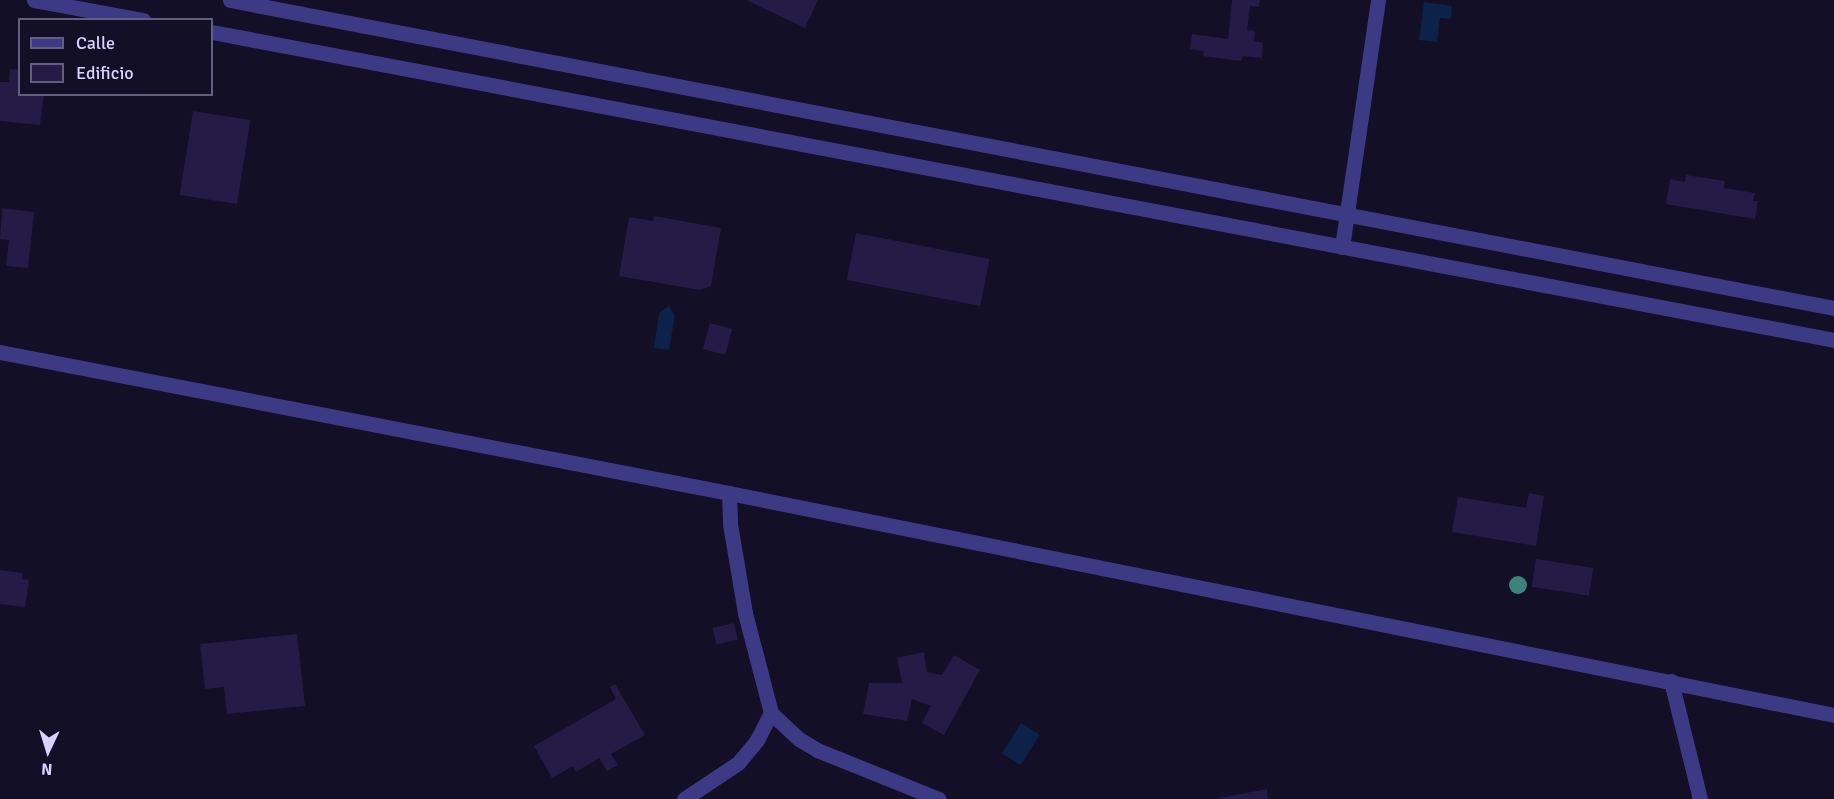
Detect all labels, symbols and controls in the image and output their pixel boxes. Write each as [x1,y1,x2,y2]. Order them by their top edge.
legend [18,18,213,96]
text: Calle [76,32,115,54]
text: Edificio [76,62,134,84]
north arrow [18,721,78,781]
text: N [40,759,53,779]

